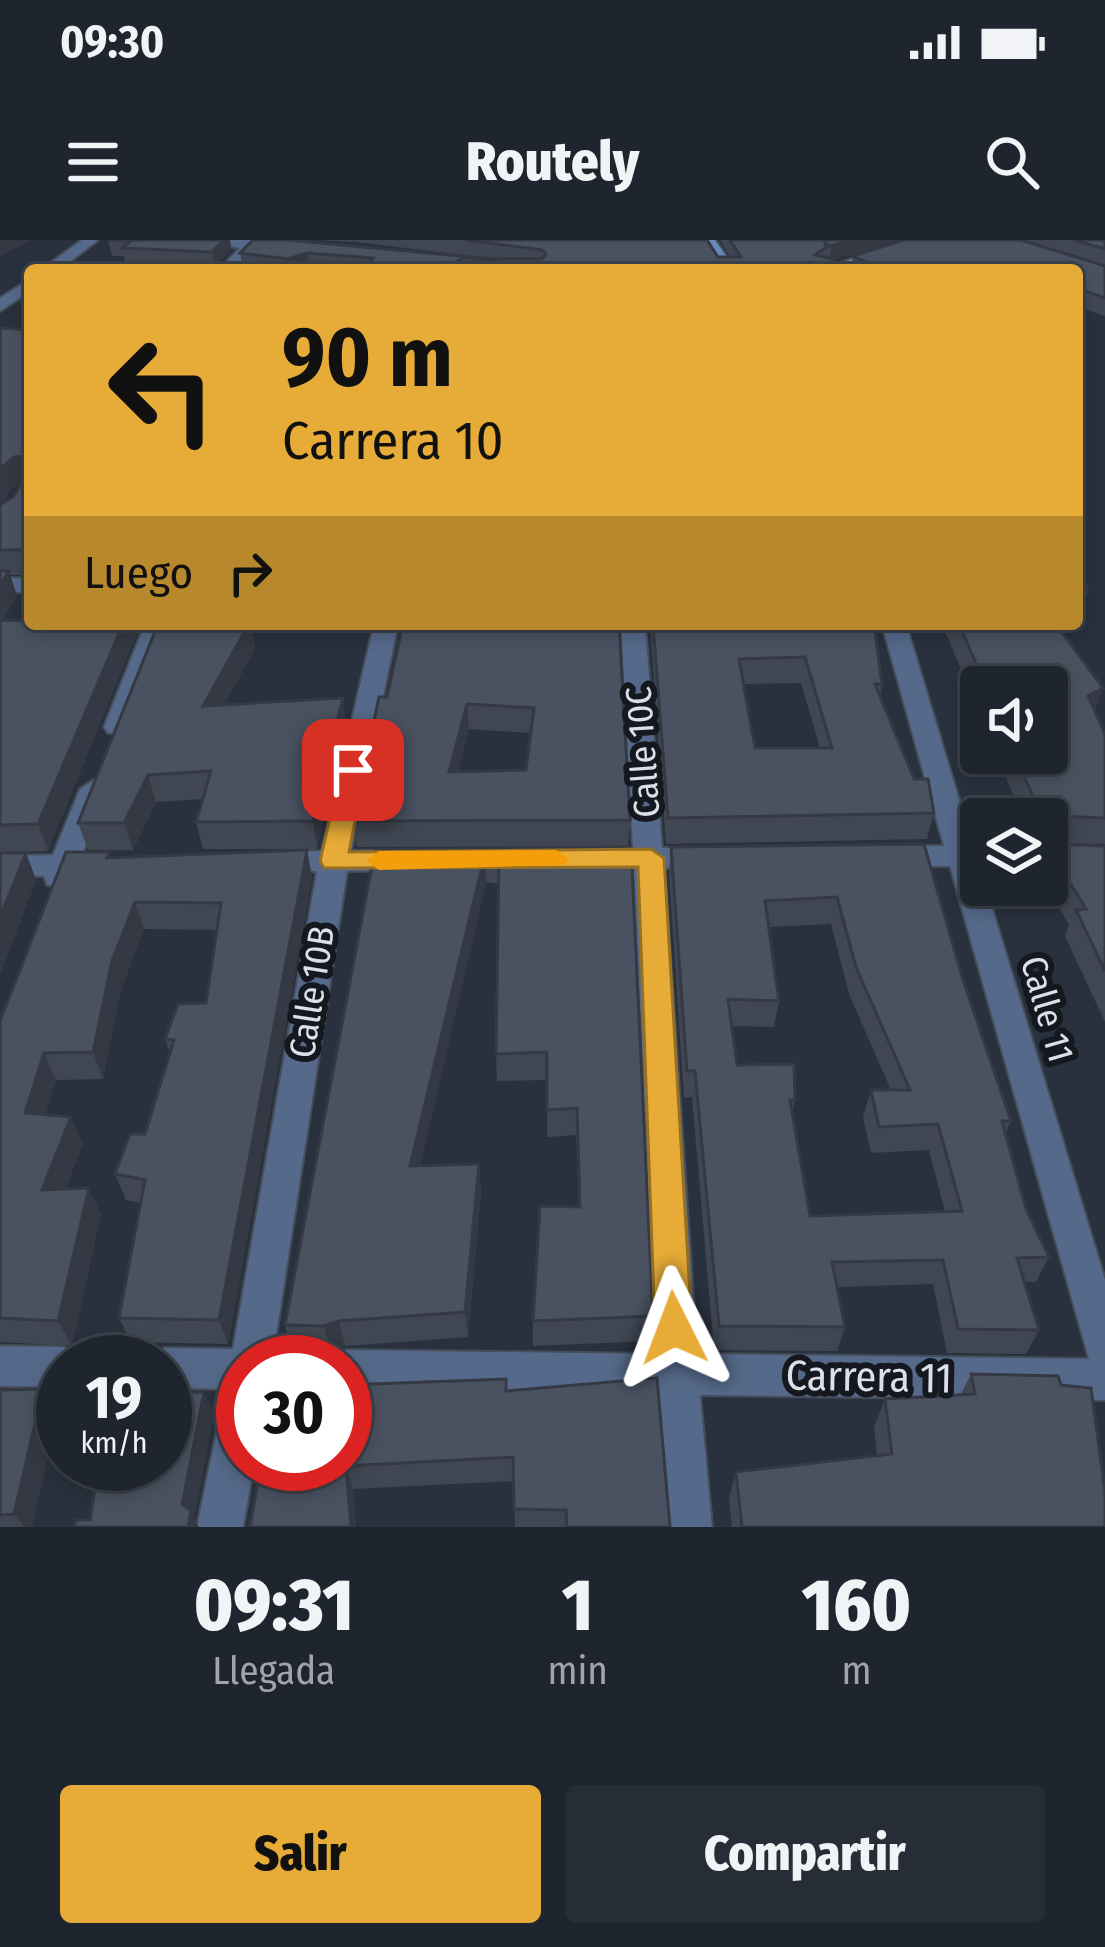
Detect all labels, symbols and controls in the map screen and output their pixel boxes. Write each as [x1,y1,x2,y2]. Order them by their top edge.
text: 09:30 [60,15,164,69]
icon: menu [60,129,126,195]
icon: search [979,129,1045,195]
text: Routely [466,130,639,194]
text: 90 m [282,307,453,408]
icon: left [84,312,240,468]
text: Carrera 10 [282,409,504,473]
icon: right [217,540,283,606]
text: Luego [84,546,193,600]
map controls [960,666,1068,906]
button: sound [960,666,1068,774]
street label: Calle 10C [616,685,670,819]
pin [302,719,404,821]
icon: arrive [320,737,386,803]
button: layers [960,798,1068,906]
street label: Calle 10B [280,923,344,1061]
street label: Calle 11 [1011,951,1083,1067]
position arrow [611,1265,737,1391]
speed limit sign: 30 [216,1335,372,1491]
street label: Carrera 11 [785,1351,953,1403]
text: 19 [86,1362,142,1434]
text: km/h [81,1425,147,1461]
text: 09:31 [194,1563,354,1649]
text: 1 [562,1563,593,1649]
text: 160 [802,1563,911,1649]
text: Llegada [212,1648,335,1694]
text: min [548,1648,608,1694]
text: m [841,1648,871,1694]
button: Salir [60,1785,541,1923]
button: Compartir [565,1785,1045,1923]

